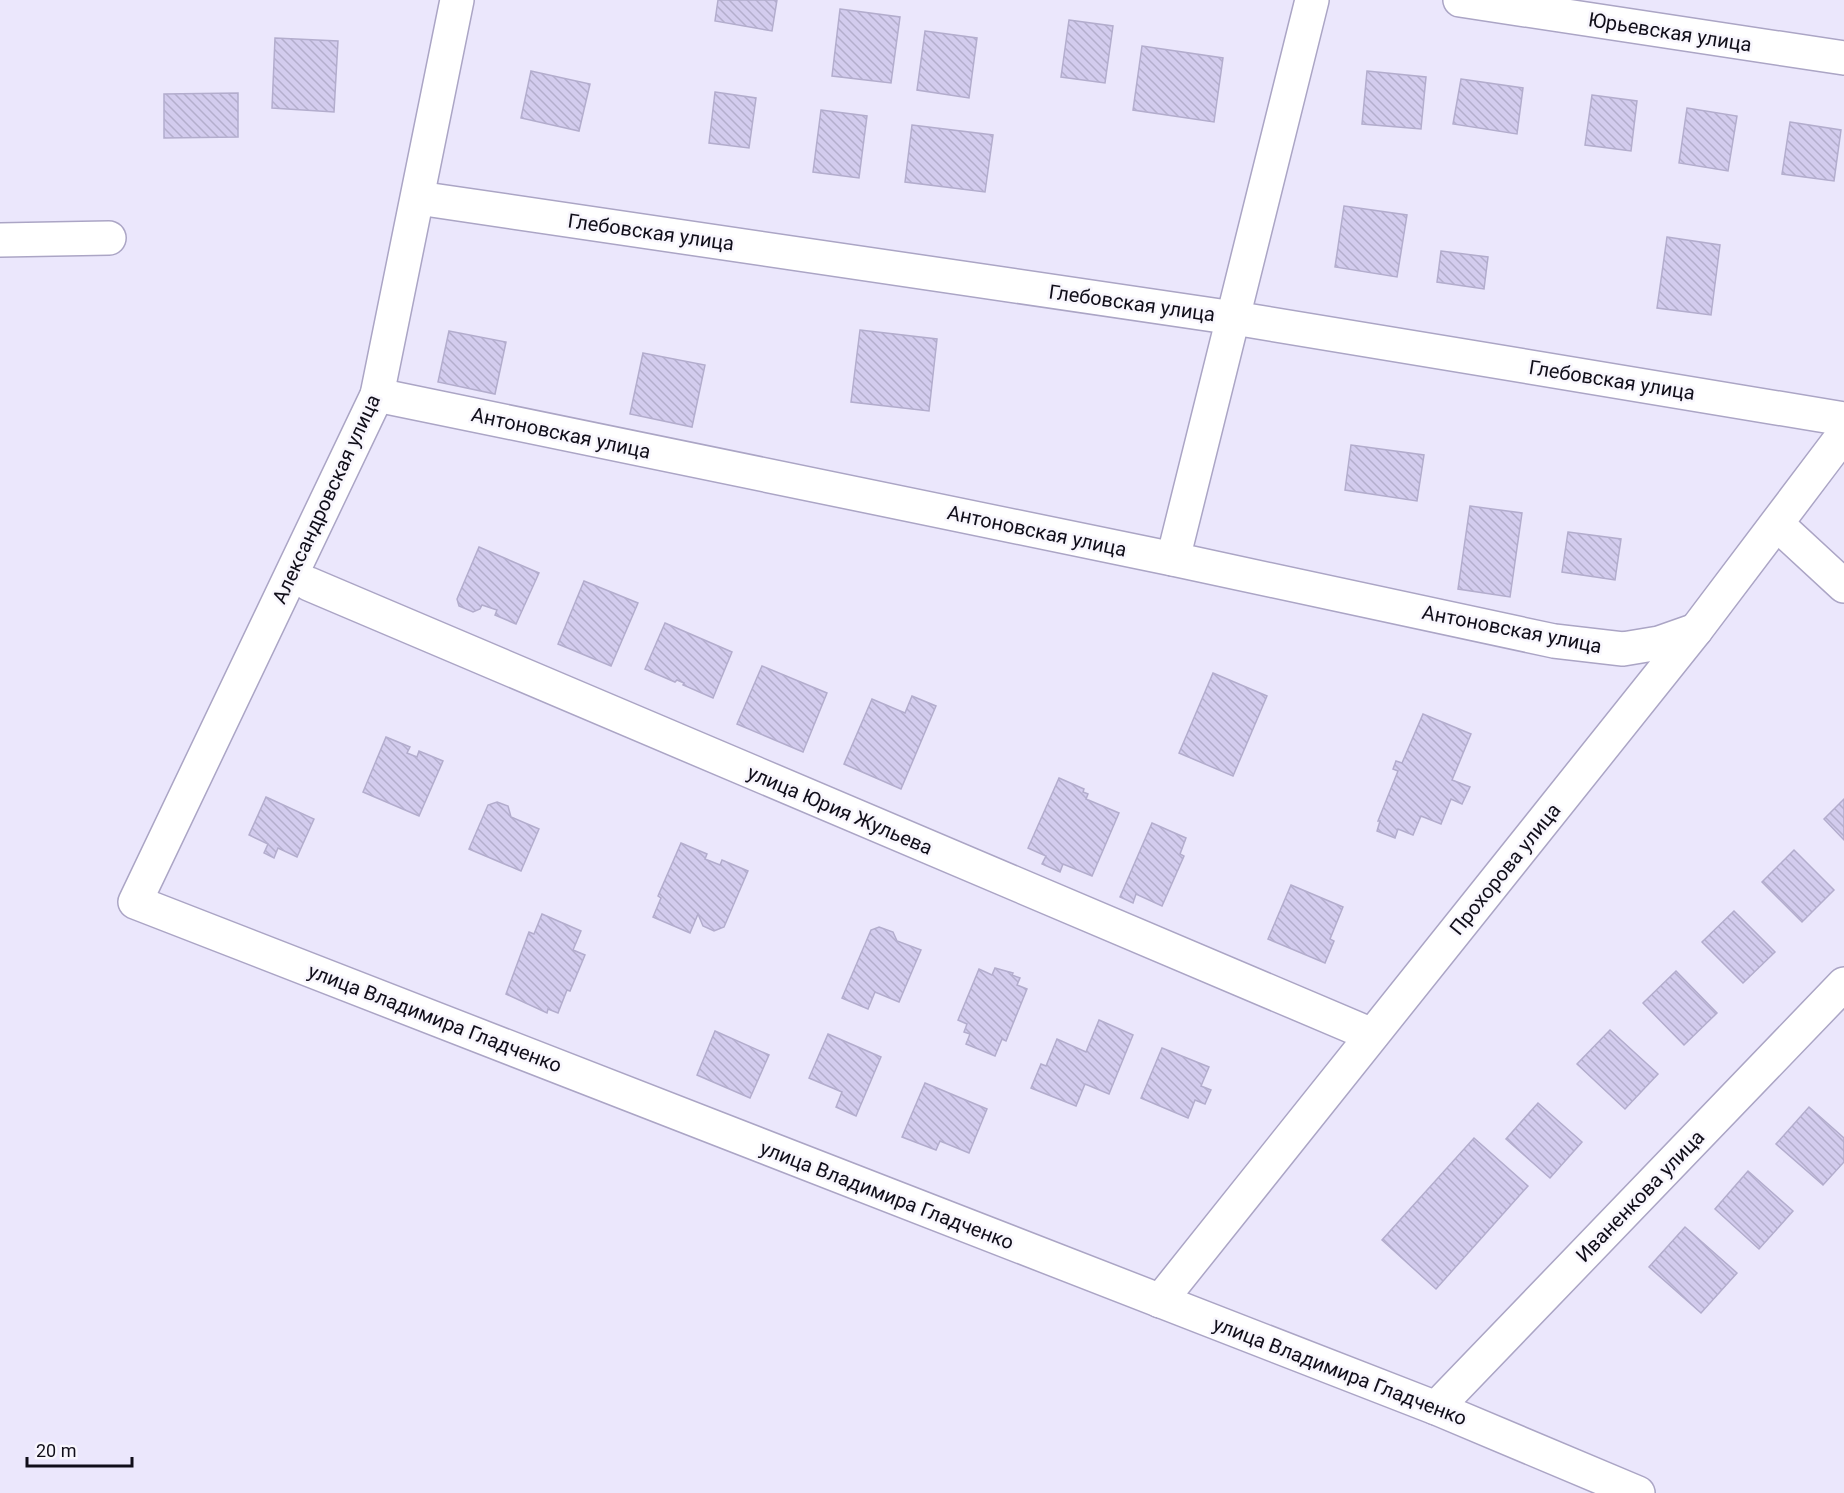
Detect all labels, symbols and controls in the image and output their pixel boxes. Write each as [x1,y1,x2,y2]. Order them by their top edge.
street label: Юрьевская улица [1587,7,1753,57]
street label: Глебовская улица [566,208,736,256]
street label: Глебовская улица [1047,279,1217,327]
street label: Глебовская улица [1527,355,1697,405]
street label: Александровская улица [267,391,385,607]
street label: Антоновская улица [469,402,653,464]
street label: Антоновская улица [945,500,1129,562]
street label: Антоновская улица [1420,600,1604,658]
street label: улица Юрия Жульева [744,760,936,860]
street label: Прохорова улица [1444,798,1566,940]
street label: улица Владимира Гладченко [305,958,565,1078]
street label: Иваненкова улица [1571,1125,1709,1267]
street label: улица Владимира Гладченко [757,1135,1017,1255]
street label: улица Владимира Гладченко [1210,1311,1470,1431]
scale bar [27,1430,132,1468]
text: 20 m [36,1440,76,1461]

